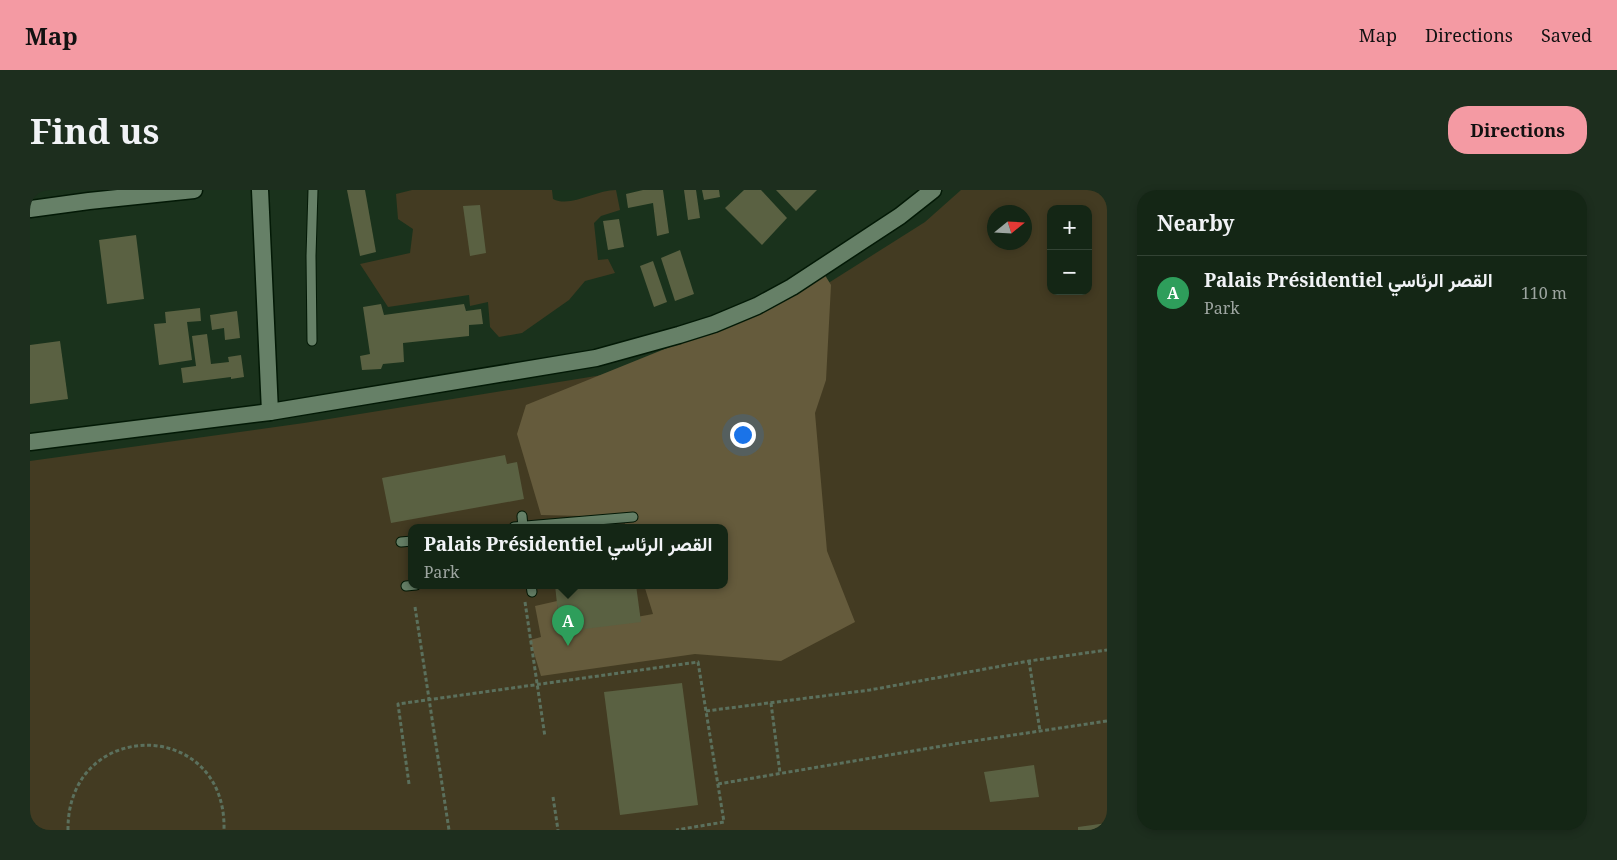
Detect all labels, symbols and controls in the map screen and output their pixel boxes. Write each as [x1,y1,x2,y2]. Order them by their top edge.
text: Map [25,19,78,52]
text: Map [1359,23,1397,47]
text: Directions [1425,23,1513,47]
text: Saved [1541,23,1592,47]
button: Directions [1448,106,1587,154]
text: Find us [30,107,159,154]
north arrow [987,205,1032,250]
map controls [1047,205,1092,295]
button: + [1047,205,1092,250]
text: Nearby [1157,209,1235,237]
button: − [1047,250,1092,295]
text: Palais Présidentiel القصر الرئاسي [1204,267,1493,293]
text: A [1167,282,1179,304]
text: 110 m [1521,282,1567,304]
text: Park [1204,297,1240,319]
your location [730,422,756,448]
popup [408,524,728,589]
text: Palais Présidentiel القصر الرئاسي [424,531,712,557]
text: Park [424,561,459,583]
pin: A [552,605,584,646]

